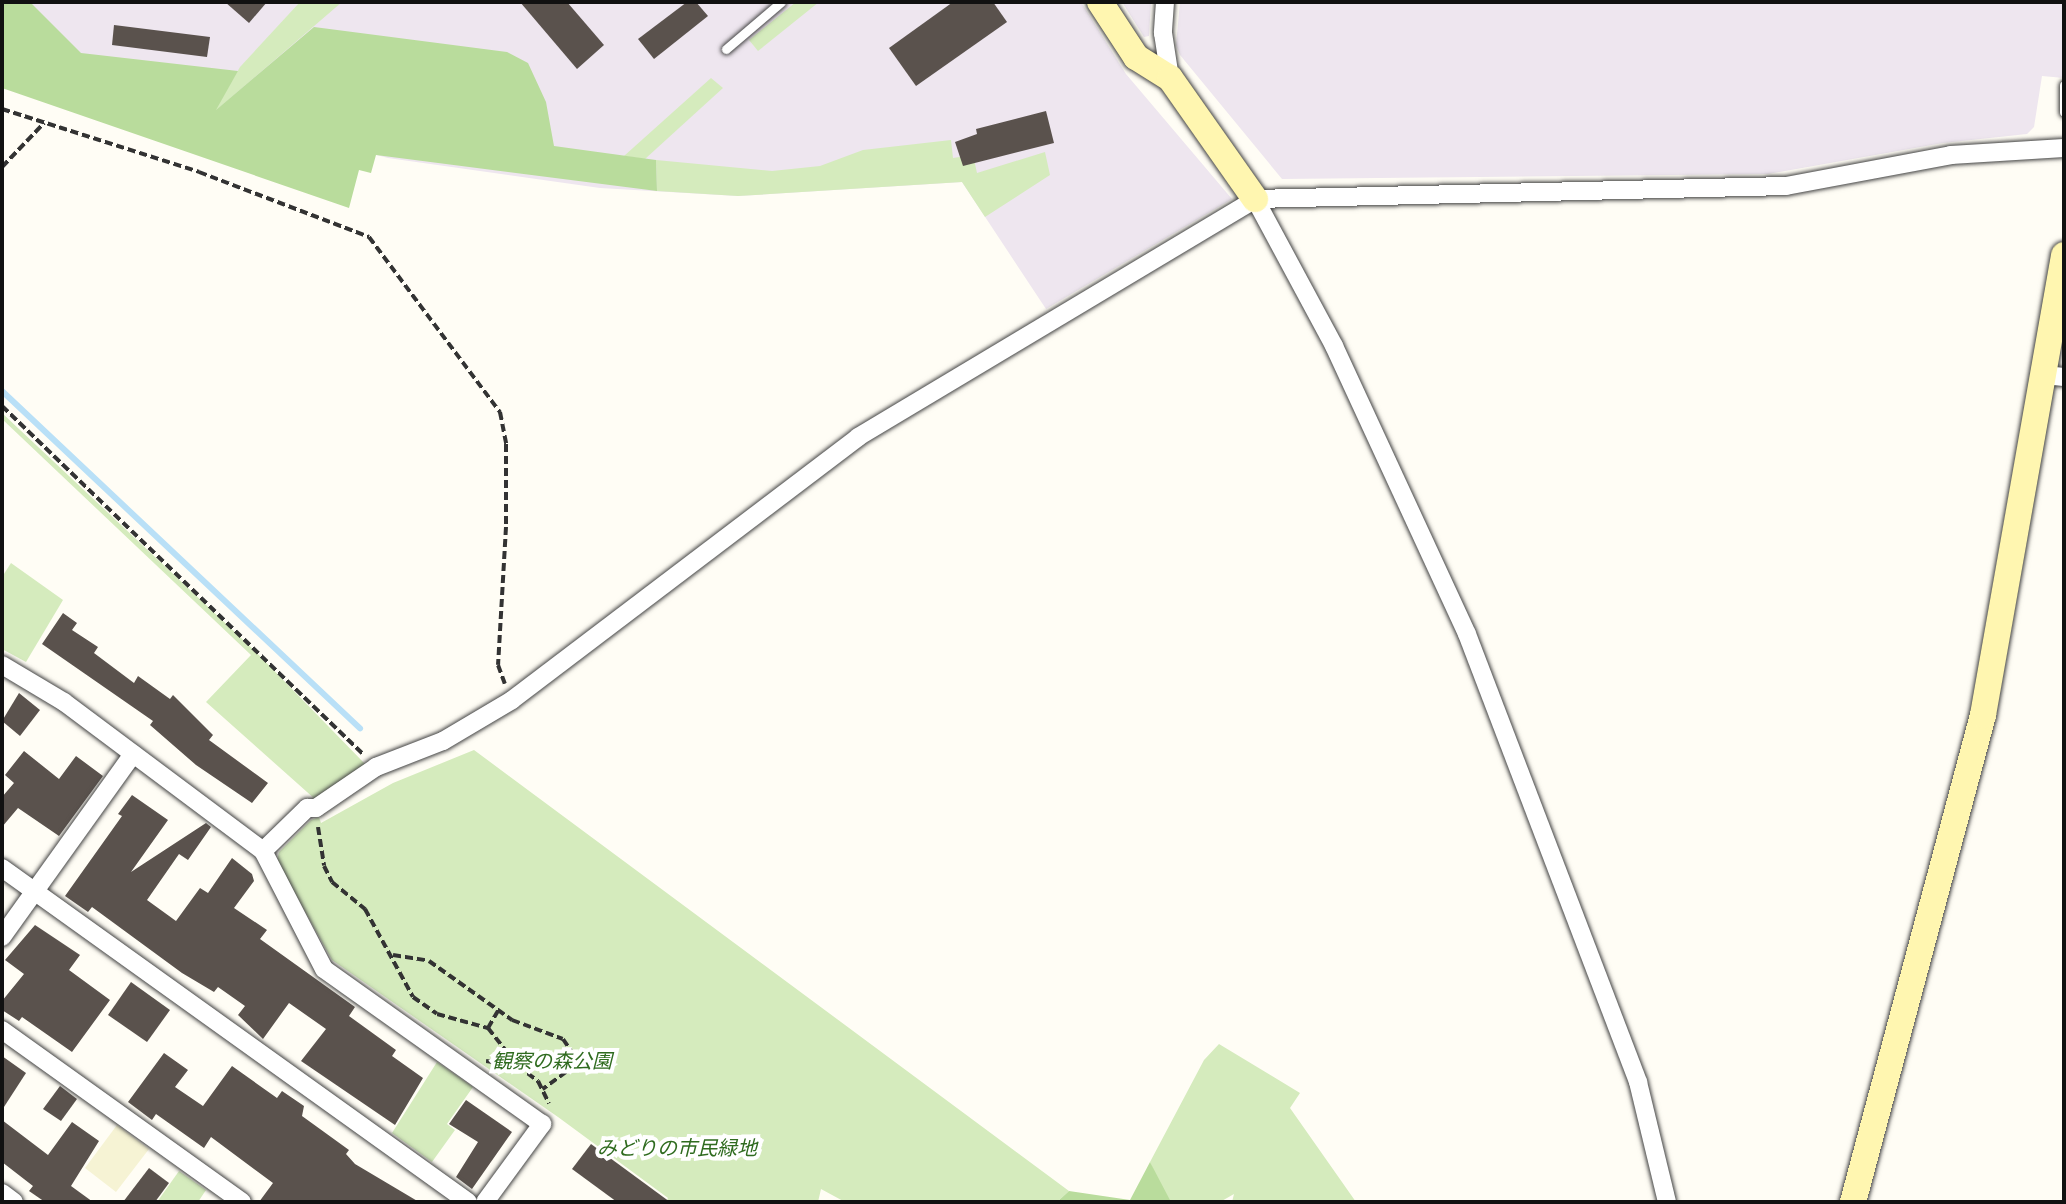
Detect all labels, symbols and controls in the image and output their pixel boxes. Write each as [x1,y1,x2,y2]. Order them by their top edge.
park label: 観察の森公園 [492,1048,612,1072]
park label: みどりの市民緑地 [597,1135,757,1159]

